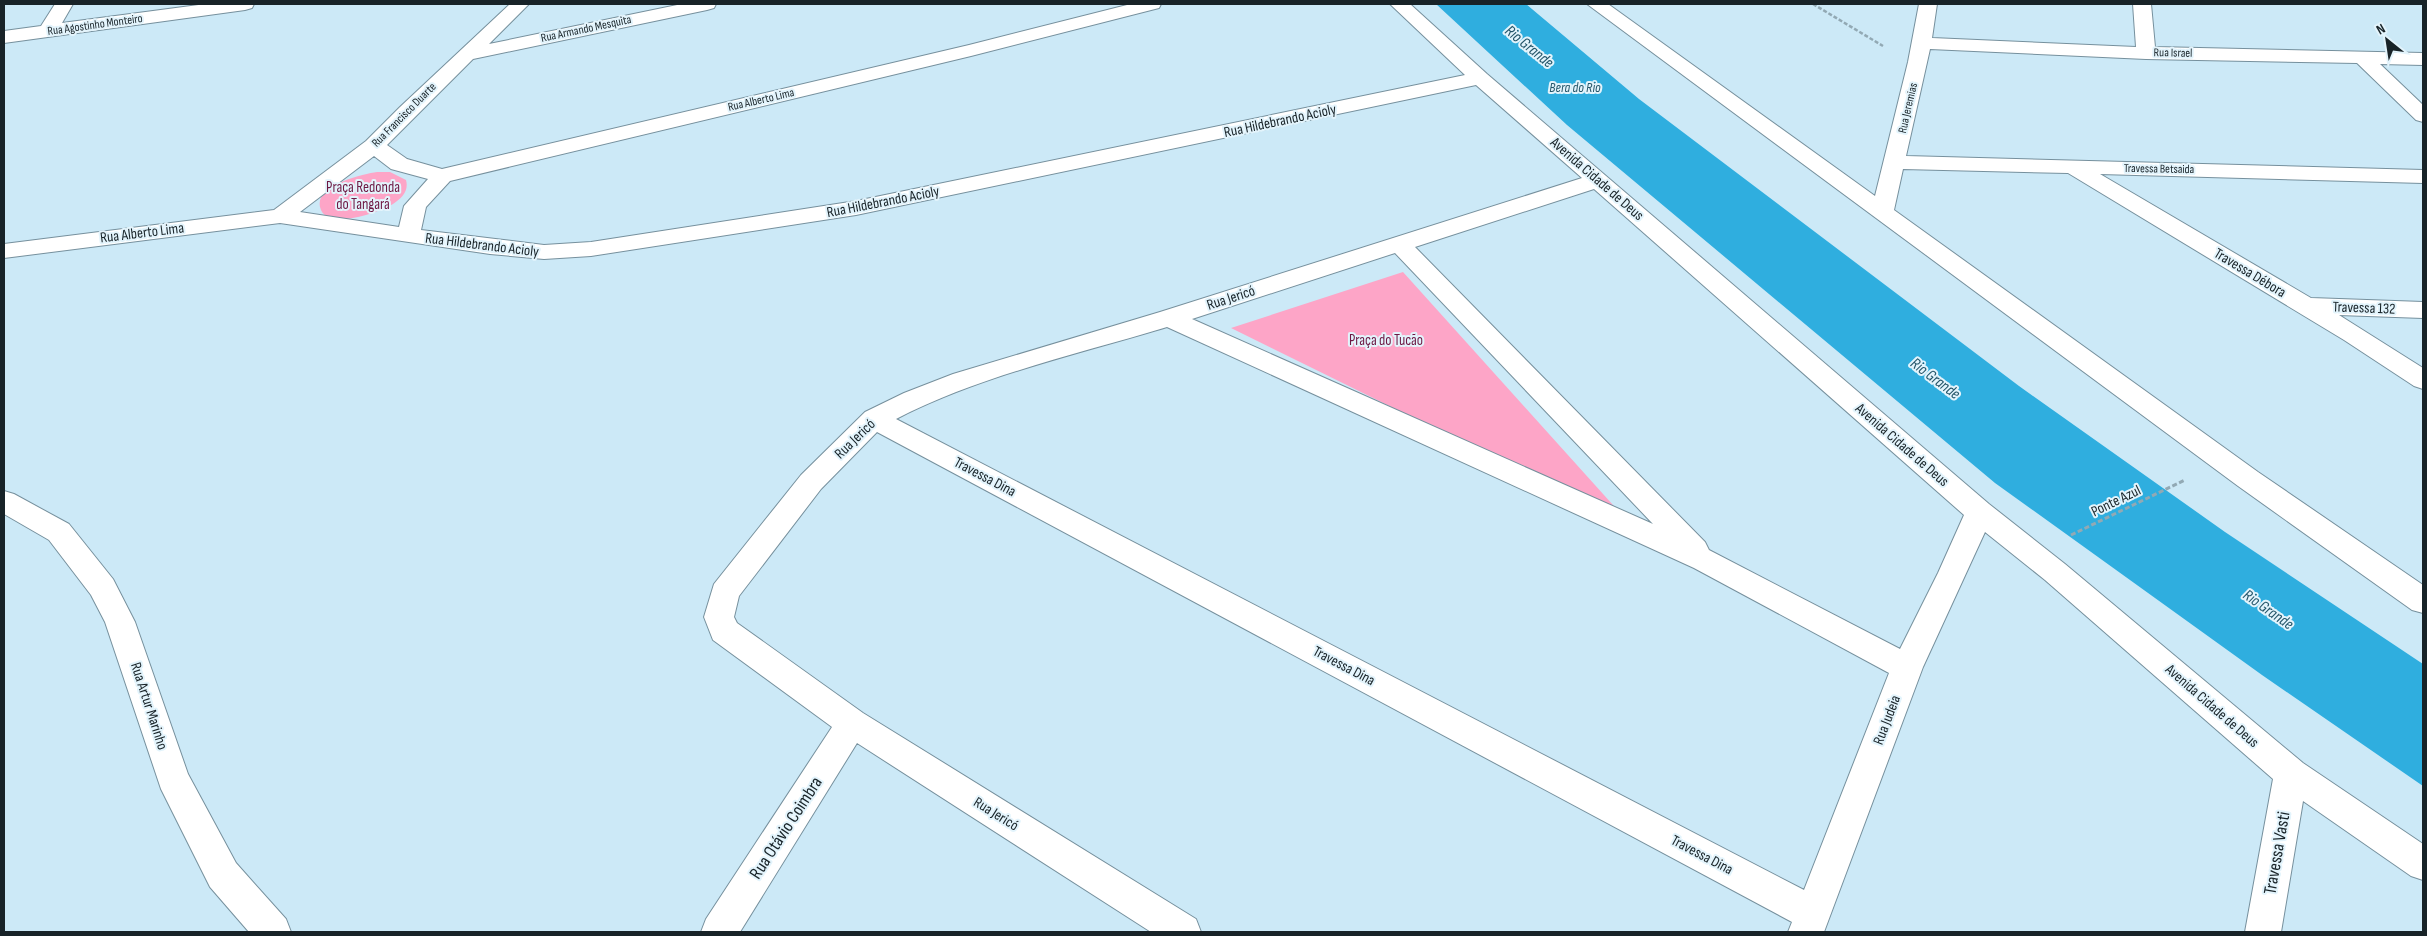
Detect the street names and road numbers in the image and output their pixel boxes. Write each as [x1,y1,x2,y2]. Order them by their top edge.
street label: Rua Agostinho Monteiro [47,11,143,39]
street label: Rua Armando Mesquita [539,12,633,46]
street label: Rua Israel [2153,45,2193,61]
street label: Rua Francisco Duarte [369,79,440,150]
street label: Rua Jeremias [1895,81,1921,135]
street label: Rua Alberto Lima [726,85,796,115]
street label: Rua Hildebrando Acioly [1222,100,1338,142]
street label: Avenida Cidade de Deus [1545,132,1648,225]
street label: Travessa Betsaida [2124,161,2195,177]
street label: Rua Hildebrando Acioly [825,182,941,222]
street label: Rua Alberto Lima [99,218,185,248]
street label: Rua Hildebrando Acioly [424,229,540,261]
street label: Travessa Débora [2210,244,2290,302]
street label: Rua Jericó [1204,281,1258,315]
street label: Travessa 132 [2332,297,2396,319]
street label: Avenida Cidade de Deus [1850,398,1953,491]
street label: Rua Jericó [831,415,879,463]
street label: Travessa Dina [951,453,1019,501]
street label: Ponte Azul [2088,481,2144,521]
street label: Travessa Dina [1310,642,1378,690]
street label: Avenida Cidade de Deus [2160,659,2263,752]
street label: Rua Artur Marinho [126,660,172,752]
street label: Rua Judeia [1869,692,1905,747]
street label: Rua Otávio Coimbra [745,773,827,883]
street label: Rua Jericó [970,793,1022,835]
street label: Travessa Vasti [2259,810,2295,896]
street label: Travessa Dina [1668,831,1736,879]

